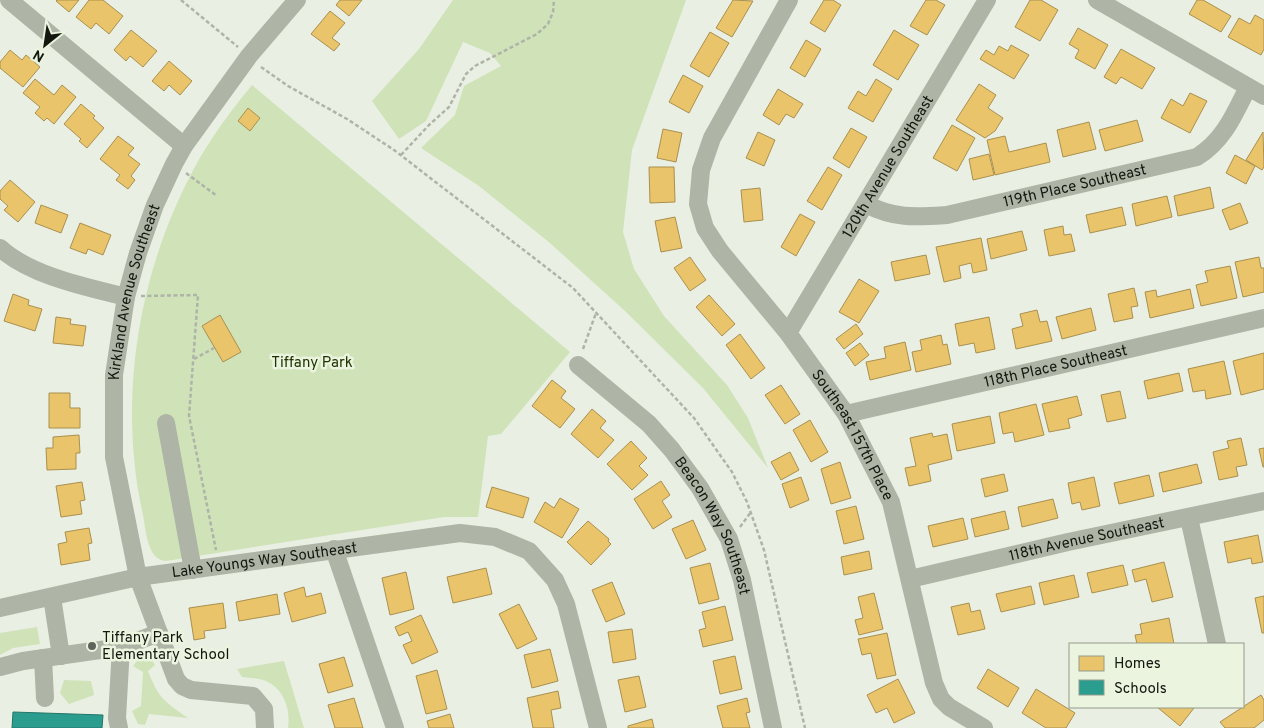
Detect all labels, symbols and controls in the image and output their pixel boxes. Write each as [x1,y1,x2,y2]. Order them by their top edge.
north arrow [20,20,70,70]
text: N [31,45,48,65]
street label: 120th Avenue Southeast [839,92,939,242]
street label: 119th Place Southeast [1001,161,1148,213]
street label: Kirkland Avenue Southeast [106,202,166,380]
street label: 118th Place Southeast [982,342,1129,393]
park label: Tiffany Park [271,354,353,373]
street label: Southeast 157th Place [806,366,897,504]
street label: Beacon Way Southeast [669,454,753,597]
street label: 118th Avenue Southeast [1007,514,1166,567]
street label: Lake Youngs Way Southeast [171,539,359,583]
place label: Tiffany Park Elementary School [102,629,229,665]
marker: Tiffany Park Elementary School [86,640,98,652]
legend [1069,643,1244,708]
text: Homes [1114,655,1161,674]
text: Schools [1114,680,1167,699]

